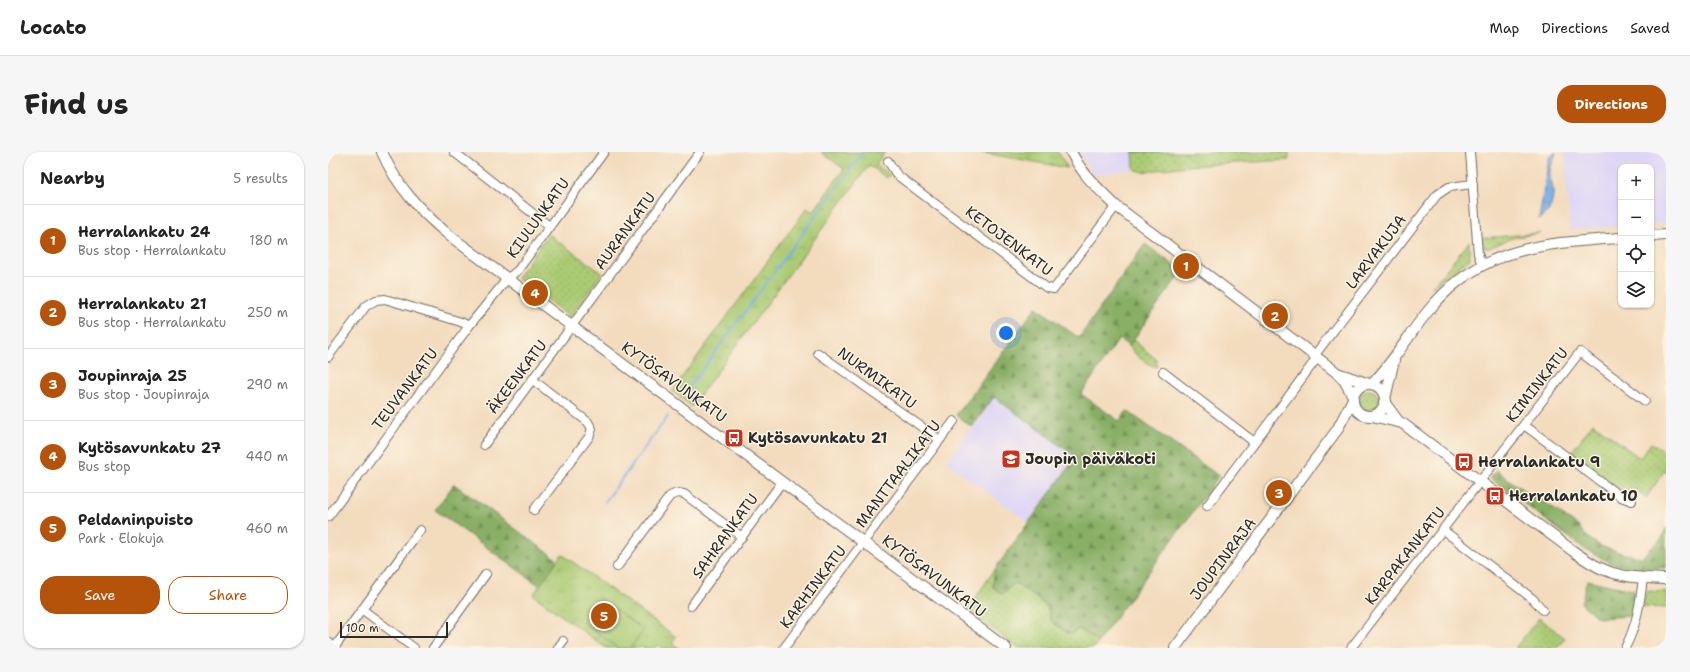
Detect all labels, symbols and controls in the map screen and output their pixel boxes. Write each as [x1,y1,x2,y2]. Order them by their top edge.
text: Locato [20,15,87,40]
text: Map [1490,19,1520,37]
text: Directions [1542,19,1608,37]
text: Saved [1630,19,1670,37]
text: Find us [24,85,129,123]
button: Directions [1557,85,1666,123]
map controls [1618,164,1654,308]
button: + [1618,164,1654,200]
text: Nearby [40,167,105,189]
text: 5 results [233,170,288,187]
street label: KIULUNKATU [502,174,574,262]
street label: AURANKATU [590,188,660,274]
button: − [1618,200,1654,236]
street label: KETOJENKATU [961,201,1057,281]
street label: LARVAKUJA [1341,211,1411,293]
text: Herralankatu 24 [78,222,210,242]
text: 1 [50,232,56,249]
text: 180 m [249,232,288,249]
button: locate [1618,236,1654,272]
text: Bus stop · Herralankatu [78,242,226,259]
pin: 1 [1173,251,1199,281]
button: layers [1618,272,1654,308]
pin: 4 [522,278,548,308]
text: Herralankatu 21 [78,294,206,314]
pin: 2 [1262,301,1288,331]
text: 2 [48,304,58,321]
text: 250 m [247,304,288,321]
text: Bus stop · Herralankatu [78,314,226,331]
your location [996,323,1016,343]
street label: ÄKEENKATU [483,336,551,418]
street label: KYTÖSAVUNKATU [617,337,731,427]
street label: NURMIKATU [834,343,920,413]
street label: KIMINKATU [1501,343,1573,427]
street label: TEUVANKATU [368,344,442,434]
text: Joupinraja 25 [78,366,187,386]
text: 3 [48,376,58,393]
text: 290 m [246,376,288,393]
text: Bus stop · Joupinraja [78,386,209,403]
street label: MANTTAALIKATU [851,416,945,532]
bus stop icon: Kytösavunkatu 21 [723,427,745,449]
place label: Kytösavunkatu 21 [748,428,888,448]
text: Kytösavunkatu 27 [78,438,221,458]
text: 4 [48,448,58,465]
text: 440 m [246,448,288,465]
school or university icon: Joupin päiväkoti [1000,448,1022,470]
place label: Joupin päiväkoti [1025,449,1156,469]
bus stop icon: Herralankatu 9 [1453,451,1475,473]
place label: Herralankatu 9 [1478,452,1600,472]
text: Bus stop [78,458,130,475]
pin: 3 [1266,478,1292,508]
bus stop icon: Herralankatu 10 [1484,485,1506,507]
place label: Herralankatu 10 [1509,486,1638,506]
street label: SAHRANKATU [687,490,763,582]
street label: KARPAKANKATU [1360,503,1450,609]
text: Peldaninpuisto [78,510,193,530]
street label: JOUPINRAJA [1185,514,1261,604]
text: 5 [49,520,57,537]
text: 460 m [246,520,288,537]
text: Park · Elokuja [78,530,164,547]
street label: KYTÖSAVUNKATU [878,530,990,622]
street label: KARHINKATU [775,542,851,632]
button: Save [40,576,160,614]
button: Share [168,576,288,614]
pin: 5 [591,601,617,631]
scale bar [340,620,448,639]
text: 100 m [346,621,379,636]

